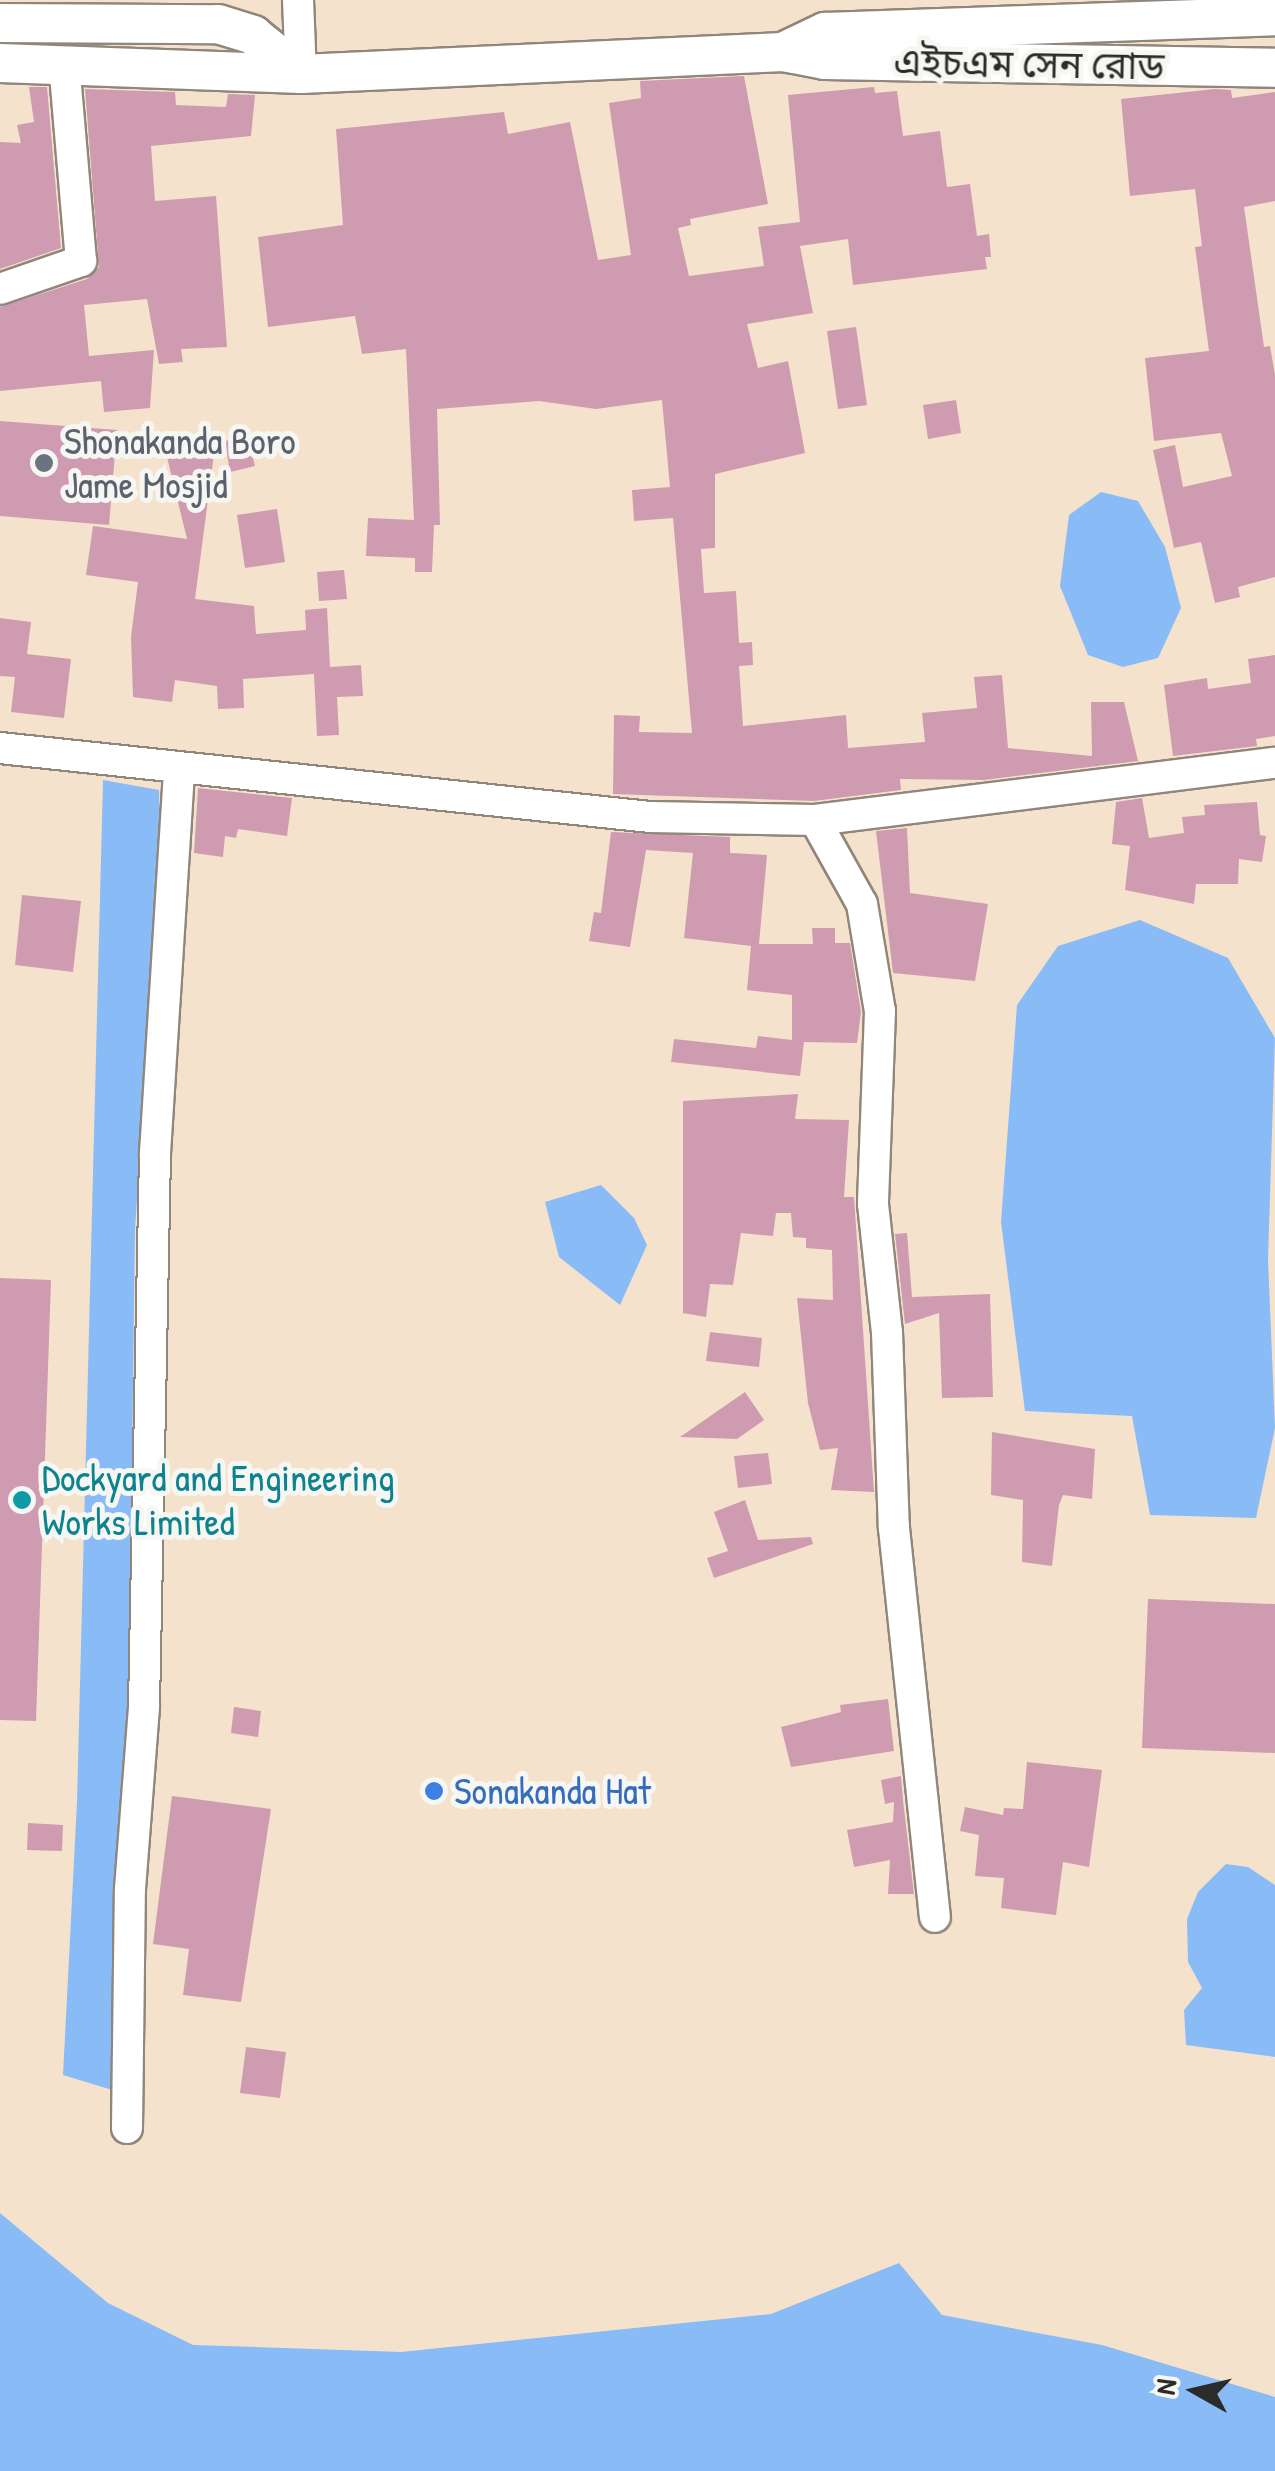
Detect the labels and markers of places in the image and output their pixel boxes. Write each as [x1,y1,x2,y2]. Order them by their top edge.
place label: Shonakanda Boro Jame Mosjid [64,418,296,508]
marker: Shonakanda Boro Jame Mosjid [33,452,55,474]
place label: Dockyard and Engineering Works Limited [42,1455,395,1545]
marker: Dockyard and Engineering Works Limited [11,1489,33,1511]
place label: Sonakanda Hat [454,1768,651,1814]
marker: Sonakanda Hat [423,1780,445,1802]

